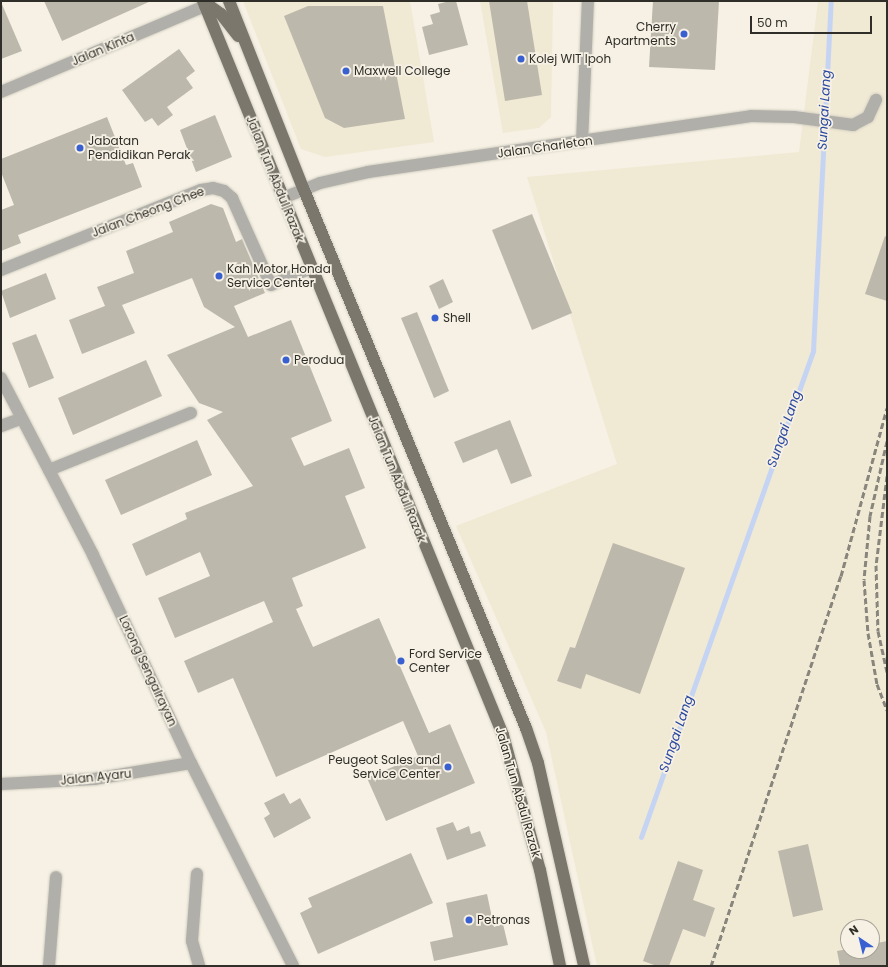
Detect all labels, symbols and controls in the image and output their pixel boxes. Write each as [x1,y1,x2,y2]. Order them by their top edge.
scale bar [752,8,874,34]
text: 50 m [757,14,788,31]
place label: Cherry Apartments [605,20,676,48]
street label: Jalan Kinta [69,29,137,69]
marker: Cherry Apartments [679,29,689,39]
place label: Kolej WIT Ipoh [529,52,611,66]
marker: Kolej WIT Ipoh [516,54,526,64]
place label: Maxwell College [354,64,450,78]
marker: Maxwell College [341,66,351,76]
water label: Sungai Lang [815,69,835,151]
street label: Jalan Tun Abdul Razak [243,114,307,244]
street label: Jalan Charleton [496,133,594,161]
place label: Jabatan Pendidikan Perak [88,134,191,162]
marker: Jabatan Pendidikan Perak [75,143,85,153]
street label: Jalan Cheong Chee [90,184,206,240]
place label: Kah Motor Honda Service Center [227,262,331,290]
marker: Kah Motor Honda Service Center [214,271,224,281]
place label: Shell [443,311,471,325]
marker: Shell [430,313,440,323]
place label: Perodua [294,353,344,367]
marker: Perodua [281,355,291,365]
water label: Sungai Lang [765,388,805,470]
street label: Jalan Tun Abdul Razak [365,414,429,544]
street label: Lorong Sengalrayan [116,613,180,729]
place label: Ford Service Center [409,647,482,675]
marker: Ford Service Center [396,656,406,666]
water label: Sungai Lang [657,693,697,775]
street label: Jalan Tun Abdul Razak [493,725,543,859]
place label: Peugeot Sales and Service Center [328,753,440,781]
marker: Peugeot Sales and Service Center [443,762,453,772]
street label: Jalan Ayaru [60,766,132,788]
place label: Petronas [477,913,530,927]
marker: Petronas [464,915,474,925]
north arrow [840,919,880,959]
text: N [846,921,862,939]

